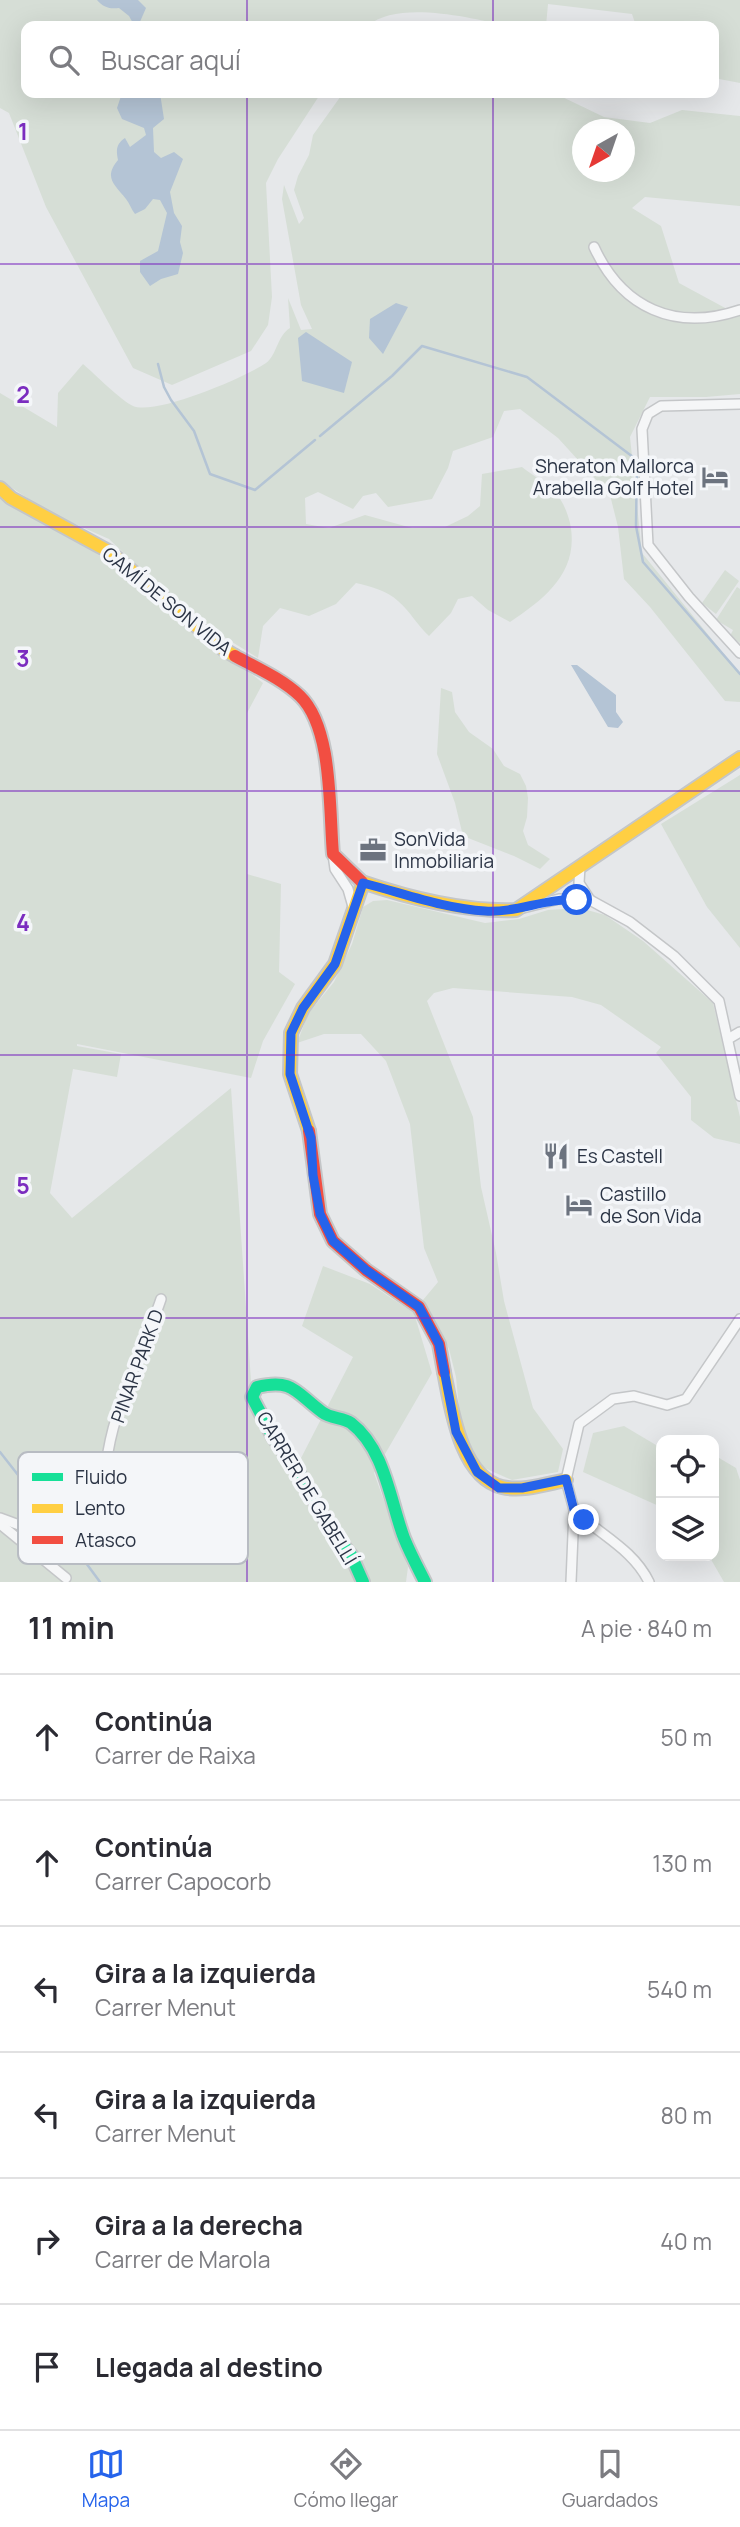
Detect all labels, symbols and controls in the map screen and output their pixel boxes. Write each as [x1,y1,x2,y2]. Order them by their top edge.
search box [21,21,719,98]
icon: search [45,41,83,79]
text: Buscar aquí [101,42,241,78]
text: 1 [18,115,28,147]
north arrow [572,119,635,182]
text: 2 [16,378,30,410]
place label: Sheraton Mallorca Arabella Golf Hotel [533,453,694,501]
hotel icon: Sheraton Mallorca Arabella Golf Hotel [700,462,730,492]
street label: CAMÍ DE SON VIDA [97,541,237,661]
text: 3 [16,642,30,674]
place label: SonVida Inmobiliaria [394,826,494,874]
office icon: SonVida Inmobiliaria [358,835,388,865]
route start [561,884,592,915]
text: 4 [16,906,30,938]
restaurant icon: Es Castell [541,1141,571,1171]
place label: Es Castell [577,1143,663,1169]
text: 5 [16,1169,30,1201]
place label: Castillo de Son Vida [600,1181,702,1229]
hotel icon: Castillo de Son Vida [564,1190,594,1220]
street label: PINAR PARK D [104,1306,170,1426]
street label: CARRER DE GABELLÍ [251,1406,363,1570]
map controls [656,1435,719,1561]
button: locate [656,1435,719,1498]
legend [18,1452,248,1564]
text: Fluido [75,1464,127,1490]
text: Lento [75,1495,125,1521]
button: layers [656,1498,719,1561]
route end [568,1504,599,1535]
text: Atasco [75,1527,136,1553]
text: 11 min [28,1607,114,1648]
text: A pie · 840 m [581,1612,712,1644]
text: Continúa [95,1703,213,1739]
icon: ahead [28,1718,66,1756]
text: 50 m [661,1721,712,1753]
text: Carrer de Raixa [95,1739,256,1771]
text: Continúa [95,1829,213,1865]
icon: ahead [28,1844,66,1882]
text: 130 m [652,1847,712,1879]
text: Carrer Capocorb [95,1865,271,1897]
text: Gira a la izquierda [95,1955,316,1991]
icon: left [28,1970,66,2008]
text: 540 m [647,1973,712,2005]
text: Carrer Menut [95,1991,236,2023]
text: Gira a la izquierda [95,2081,316,2117]
icon: left [28,2096,66,2134]
text: 80 m [661,2099,712,2131]
text: Carrer Menut [95,2117,236,2149]
text: Gira a la derecha [95,2207,303,2243]
icon: right [28,2222,66,2260]
text: 40 m [660,2225,712,2257]
text: Carrer de Marola [95,2243,271,2275]
icon: arrive [28,2348,66,2386]
text: Llegada al destino [95,2349,323,2385]
tab: Mapa [82,2445,130,2513]
tab: Cómo llegar [294,2445,398,2513]
tab: Guardados [562,2445,658,2513]

